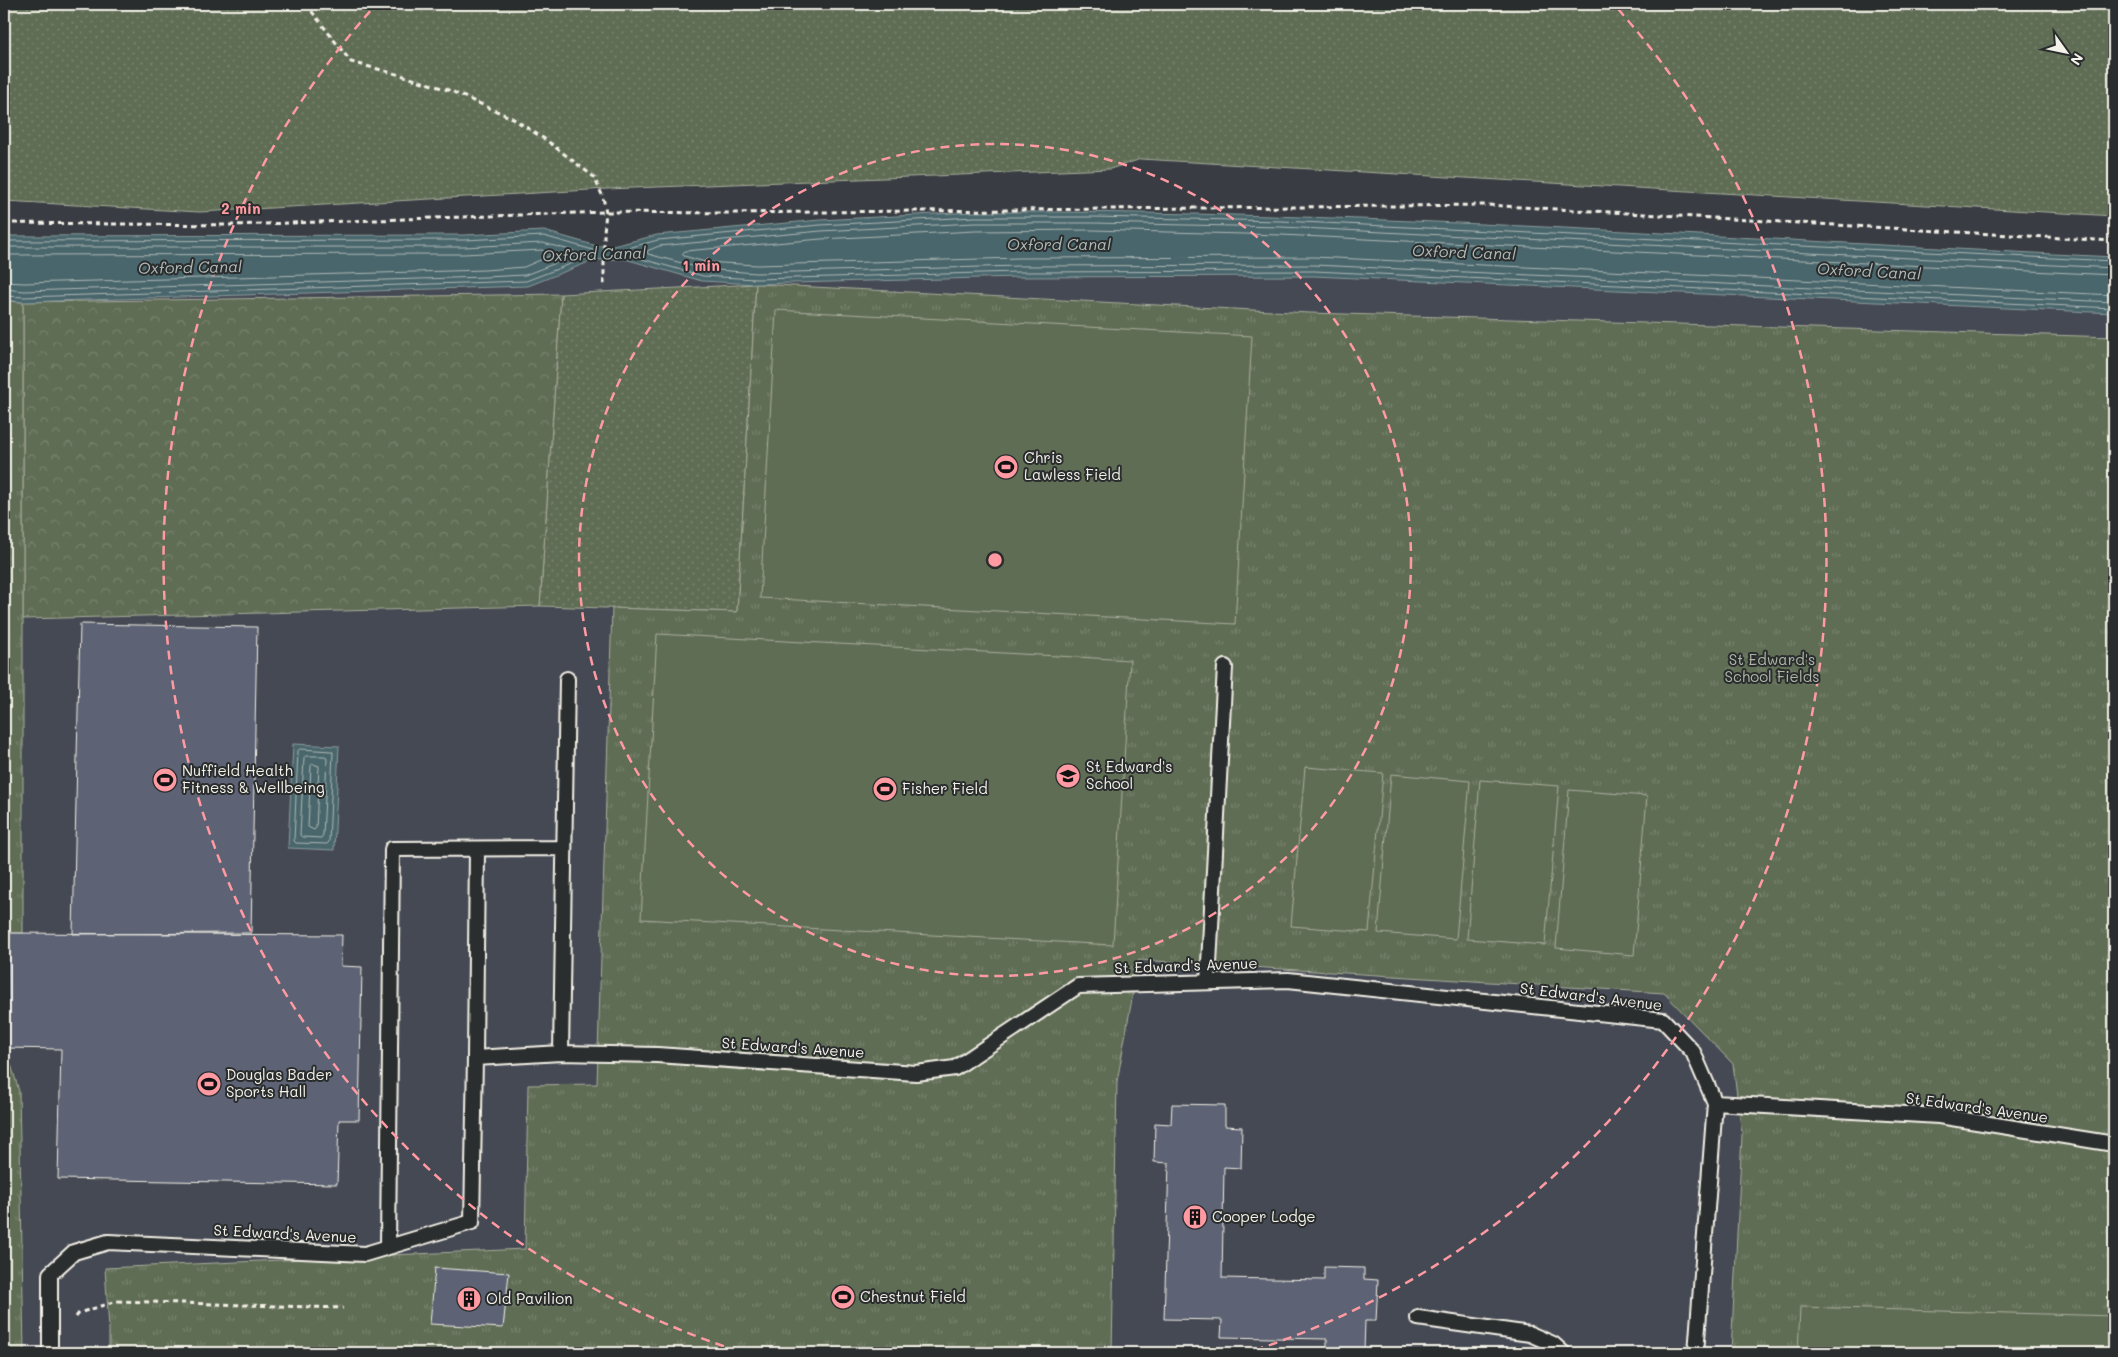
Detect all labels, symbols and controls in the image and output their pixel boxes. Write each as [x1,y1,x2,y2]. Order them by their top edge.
north arrow [2040,28,2090,78]
text: N [2066,50,2088,69]
text: 2 min [221,198,261,218]
water label: Oxford Canal [1007,233,1111,254]
water label: Oxford Canal [1412,239,1516,264]
water label: Oxford Canal [542,241,646,266]
water label: Oxford Canal [138,255,242,278]
text: 1 min [682,255,720,275]
water label: Oxford Canal [1817,257,1922,284]
place label: Chris Lawless Field [1024,447,1121,484]
sports icon: Chris Lawless Field [993,454,1019,480]
centre of rings [986,551,1004,569]
park label: St Edward's School Fields [1725,649,1819,686]
place label: St Edward's School [1086,756,1173,793]
place label: Nuffield Health Fitness & Wellbeing [182,760,325,797]
school or university icon: St Edward's School [1055,763,1081,789]
sports icon: Nuffield Health Fitness & Wellbeing [152,767,178,793]
sports icon: Fisher Field [872,776,898,802]
place label: Fisher Field [902,778,988,798]
street label: St Edward's Avenue [1114,953,1258,977]
street label: St Edward's Avenue [1519,977,1663,1015]
street label: St Edward's Avenue [721,1032,865,1062]
place label: Douglas Bader Sports Hall [226,1064,332,1101]
sports icon: Douglas Bader Sports Hall [196,1071,222,1097]
street label: St Edward's Avenue [1905,1087,2049,1127]
building icon: Cooper Lodge [1182,1204,1208,1230]
place label: Cooper Lodge [1212,1206,1316,1226]
street label: St Edward's Avenue [213,1219,357,1247]
sports icon: Chestnut Field [830,1284,856,1310]
building icon: Old Pavilion [456,1286,482,1312]
place label: Chestnut Field [860,1286,966,1306]
place label: Old Pavilion [486,1288,573,1308]

